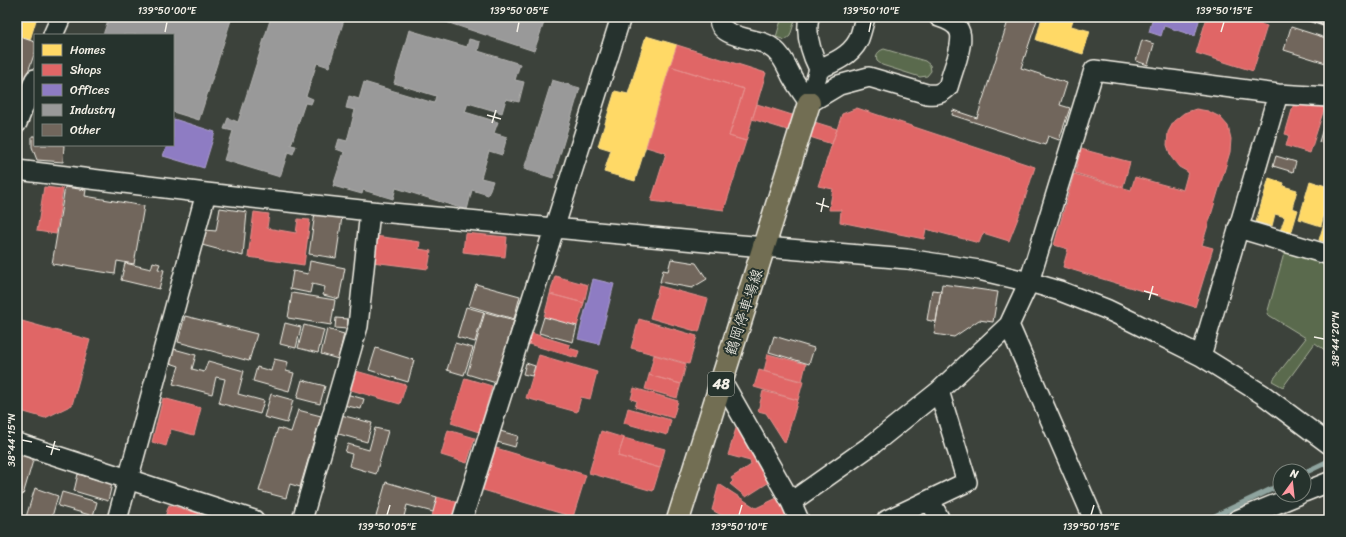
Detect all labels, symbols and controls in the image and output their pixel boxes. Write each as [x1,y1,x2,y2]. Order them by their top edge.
text: 139°50'00"E [138,2,198,20]
text: 139°50'05"E [490,2,550,20]
text: 139°50'10"E [843,2,901,20]
text: 139°50'15"E [1196,2,1254,20]
legend [34,34,174,146]
text: Homes [70,39,106,61]
text: Shops [70,59,101,81]
text: Offices [70,79,110,101]
text: Industry [69,99,116,121]
text: Other [70,119,101,141]
street label: 鶴岡停車場線 [718,265,770,359]
text: 38°44'20"N [1327,311,1345,367]
road number: 48 [708,372,734,396]
text: 38°44'15"N [3,413,21,467]
north arrow [1272,463,1312,503]
text: N [1287,463,1301,484]
text: 139°50'05"E [358,518,418,536]
text: 139°50'10"E [711,518,769,536]
text: 139°50'15"E [1063,518,1121,536]

